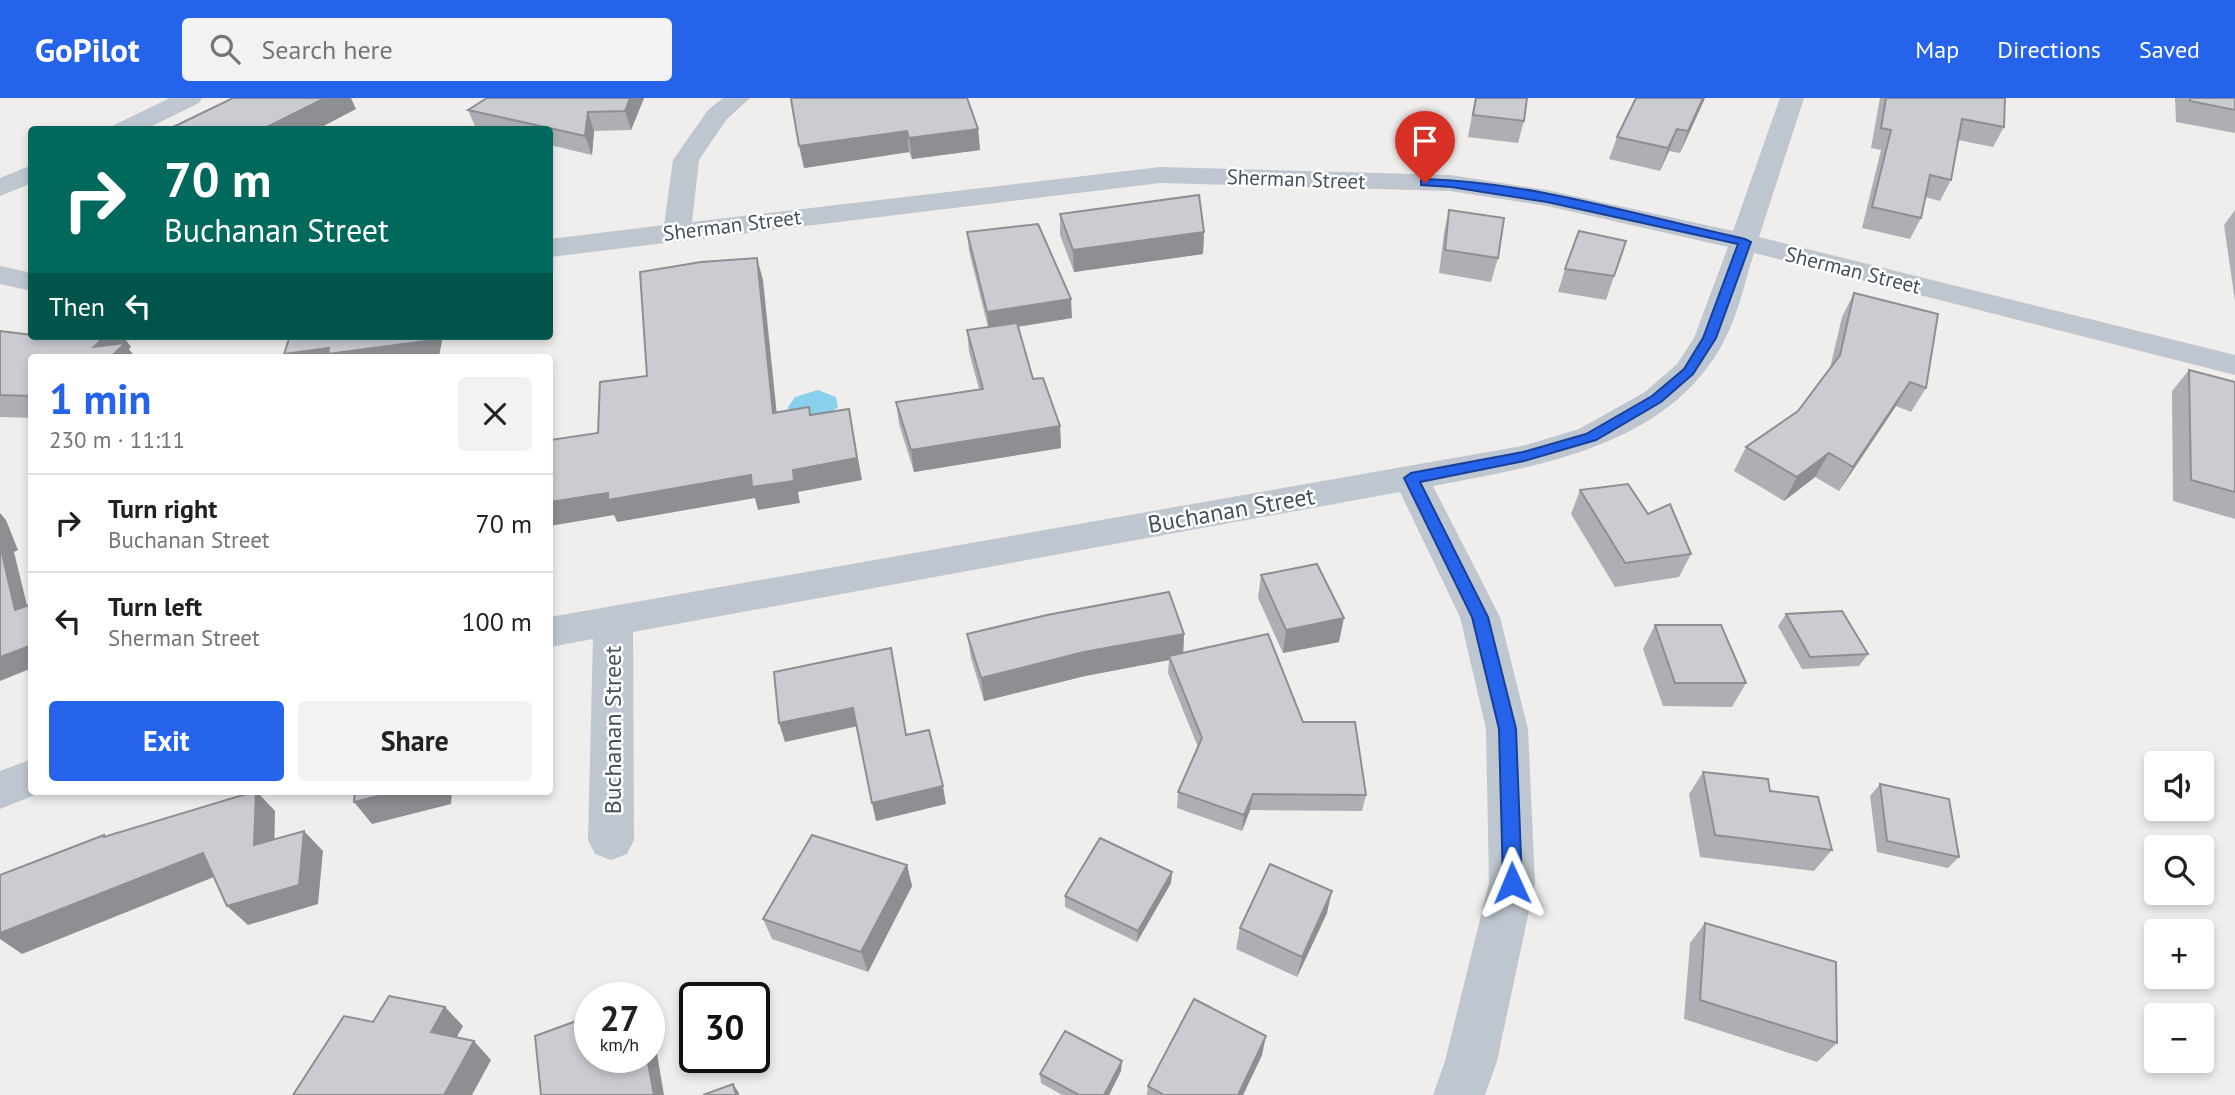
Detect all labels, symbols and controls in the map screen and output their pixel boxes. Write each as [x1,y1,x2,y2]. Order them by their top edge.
search box [182,18,672,81]
text: GoPilot [35,28,140,71]
icon: search [206,30,244,68]
text: Search here [262,33,393,66]
text: Map [1915,34,1959,65]
text: Directions [1997,34,2101,65]
text: Saved [2139,34,2200,65]
pin [1395,111,1455,183]
icon: arrive [1406,122,1444,160]
text: 70 m [164,147,271,211]
icon: right [49,154,140,245]
street label: Sherman Street [1226,163,1366,195]
street label: Sherman Street [662,203,802,247]
text: Buchanan Street [164,209,389,251]
street label: Sherman Street [1782,240,1924,300]
icon: left [119,287,157,325]
text: Then [49,290,105,323]
text: 1 min [49,371,151,426]
button: close [458,377,532,451]
text: 230 m · 11:11 [49,425,185,454]
street label: Buchanan Street [1145,480,1317,540]
text: Turn right [108,492,217,525]
icon: right [49,504,87,542]
text: 70 m [476,507,532,540]
text: Buchanan Street [108,525,270,554]
text: Turn left [108,590,202,623]
icon: left [49,602,87,640]
text: 100 m [461,605,532,638]
text: Sherman Street [108,623,260,652]
street label: Buchanan Street [597,646,628,814]
button: Exit [49,701,284,781]
button: Share [298,701,532,781]
map controls [2144,751,2214,1073]
button: sound [2144,751,2214,821]
button: search [2144,835,2214,905]
position arrow [1475,846,1549,920]
button: + [2144,919,2214,989]
speed limit sign: 30 [679,982,770,1073]
text: 27 [600,995,639,1041]
button: − [2144,1003,2214,1073]
text: km/h [600,1033,639,1056]

